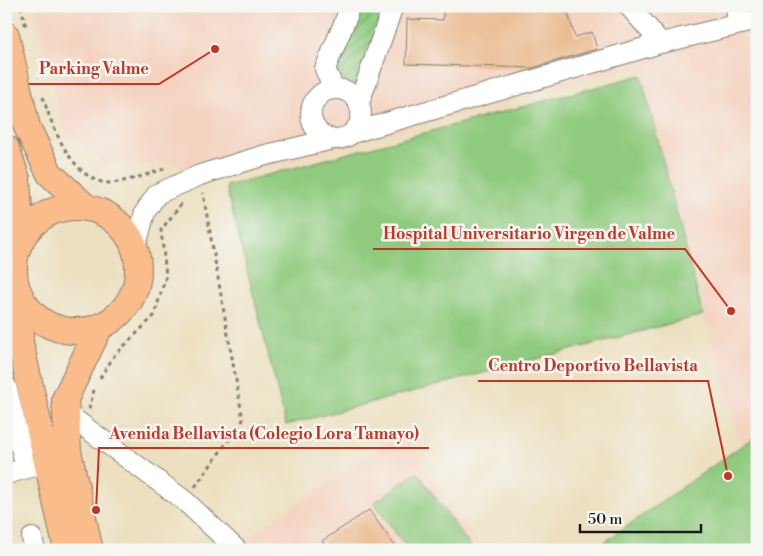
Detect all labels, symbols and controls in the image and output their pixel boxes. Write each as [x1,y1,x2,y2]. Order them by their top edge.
callout: Parking Valme [29,53,159,84]
text: Parking Valme [39,59,149,79]
callout: Hospital Universitario Virgen de Valme [373,218,685,249]
text: Hospital Universitario Virgen de Valme [383,224,675,244]
callout: Centro Deportivo Bellavista [478,350,708,381]
text: Centro Deportivo Bellavista [488,356,698,376]
callout: Avenida Bellavista (Colegio Lora Tamayo) [99,417,429,448]
text: Avenida Bellavista (Colegio Lora Tamayo) [108,424,419,444]
scale bar [580,501,702,533]
text: 50 m [588,510,622,529]

